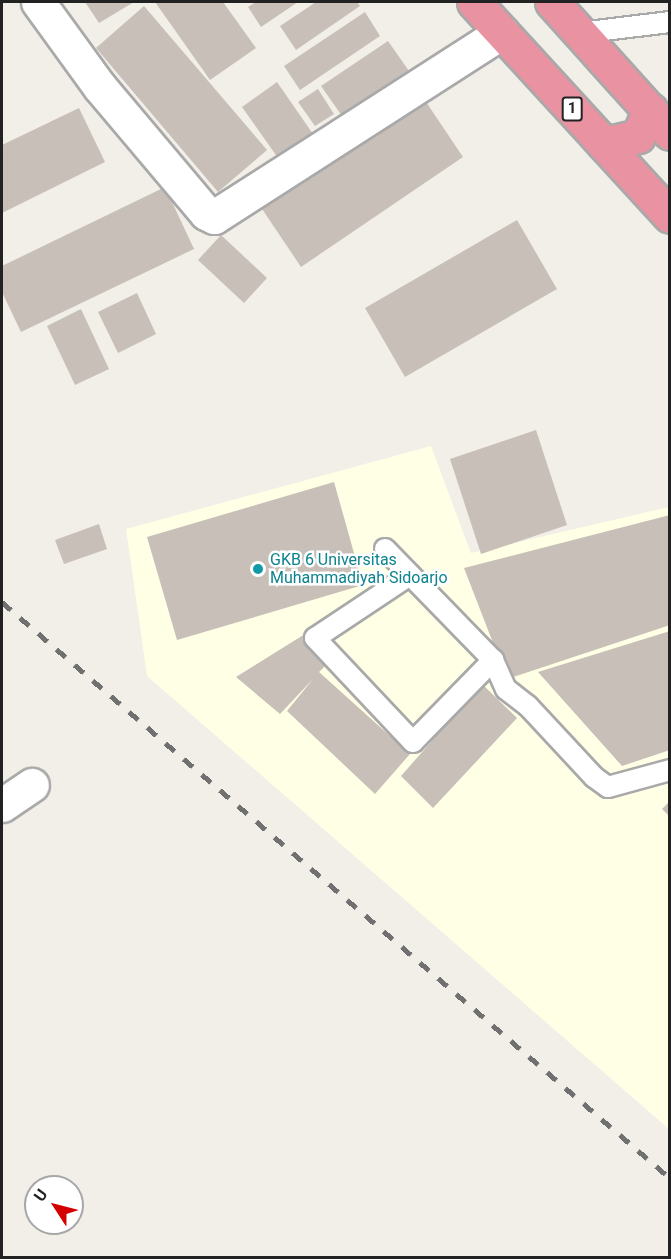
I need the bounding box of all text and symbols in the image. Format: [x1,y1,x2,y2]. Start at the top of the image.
road number: 1 [562,97,582,121]
place label: GKB 6 Universitas Muhammadiyah Sidoarjo [270,550,448,588]
marker: GKB 6 Universitas Muhammadiyah Sidoarjo [251,562,265,576]
north arrow [24,1175,84,1235]
text: U [30,1185,51,1205]

